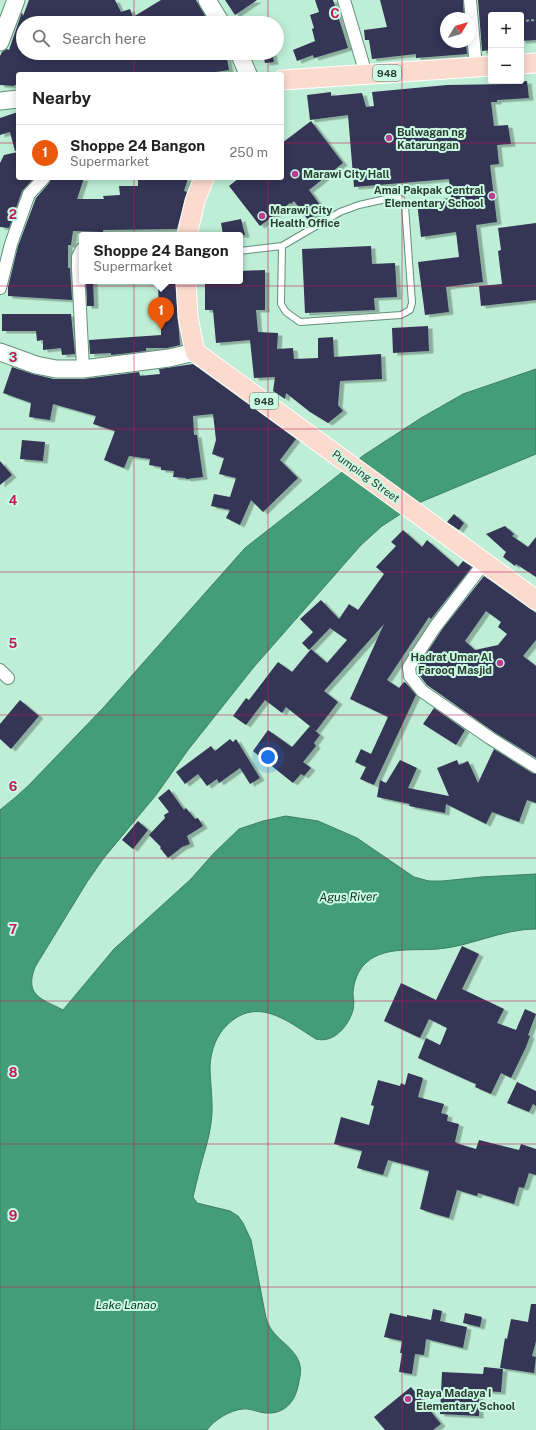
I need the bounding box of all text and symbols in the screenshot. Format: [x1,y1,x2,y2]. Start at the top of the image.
text: C [330,6,340,21]
north arrow [440,12,476,48]
map controls [488,12,524,84]
button: + [488,12,524,48]
search box [16,16,284,60]
icon: search [30,27,52,49]
text: Search here [62,30,146,47]
button: − [488,48,524,84]
road number: 948 [373,65,401,81]
text: Nearby [32,88,91,108]
place label: Bulwagan ng Katarungan [397,126,465,151]
marker: Bulwagan ng Katarungan [384,133,394,143]
text: Shoppe 24 Bangon [70,137,205,154]
text: 1 [42,145,48,160]
text: 250 m [230,145,268,160]
text: Supermarket [70,154,149,169]
place label: Marawi City Hall [303,168,390,180]
marker: Marawi City Hall [290,169,300,179]
place label: Amai Pakpak Central Elementary School [374,184,484,209]
marker: Amai Pakpak Central Elementary School [487,191,497,201]
place label: Marawi City Health Office [270,204,340,229]
text: 2 [9,207,17,222]
marker: Marawi City Health Office [257,211,267,221]
popup [79,232,243,284]
text: Shoppe 24 Bangon [93,242,229,259]
text: Supermarket [93,259,173,274]
pin: 1 [148,297,174,330]
text: 3 [9,350,18,365]
road number: 948 [250,393,278,409]
street label: Pumping Street [330,448,402,504]
text: 4 [9,493,18,508]
text: 5 [9,636,18,651]
place label: Hadrat Umar Al Farooq Masjid [410,651,492,676]
marker: Hadrat Umar Al Farooq Masjid [495,658,505,668]
your location [258,747,278,767]
text: 6 [9,779,18,794]
water label: Agus River [319,889,377,905]
text: 7 [9,922,17,937]
text: 8 [9,1065,18,1080]
text: 9 [9,1208,17,1223]
water label: Lake Lanao [96,1298,157,1312]
place label: Raya Madaya I Elementary School [416,1387,516,1412]
marker: Raya Madaya I Elementary School [403,1394,413,1404]

